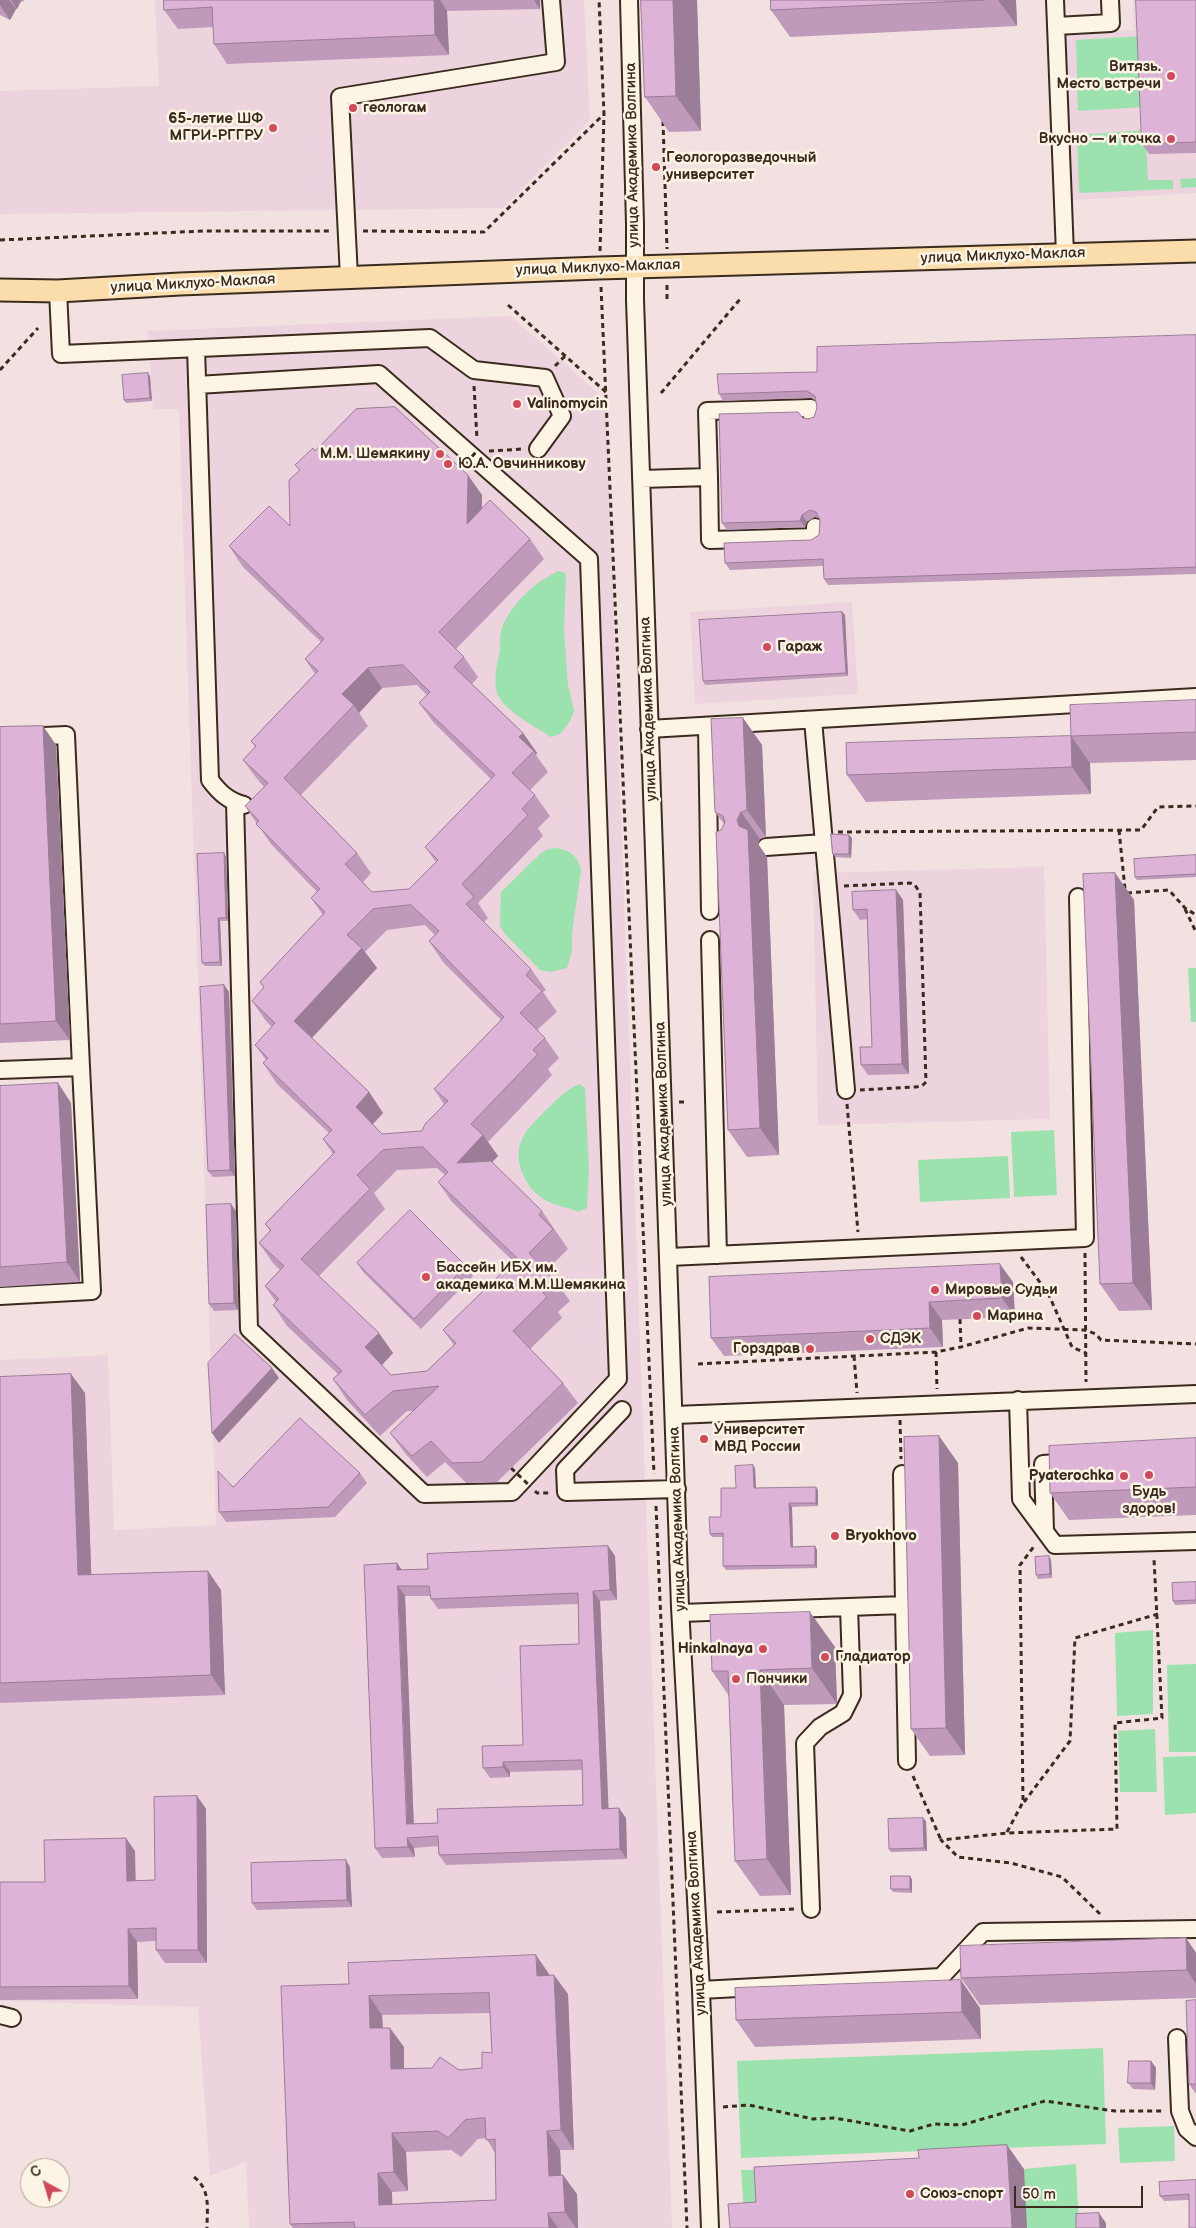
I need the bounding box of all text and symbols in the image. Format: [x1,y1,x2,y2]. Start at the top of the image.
place label: Витязь. Место встречи [1057,58,1161,93]
street label: улица Академика Волгина [622,62,644,248]
marker: Витязь. Место встречи [1165,70,1177,82]
place label: геологам [363,99,427,117]
marker: геологам [347,102,359,114]
place label: 65-летие ШФ МГРИ-РГГРУ [168,110,263,145]
marker: 65-летие ШФ МГРИ-РГГРУ [267,122,279,134]
place label: Вкусно — и точка [1039,130,1161,148]
marker: Вкусно — и точка [1165,133,1177,145]
place label: Геологоразведочный университет [666,149,816,184]
marker: Геологоразведочный университет [650,161,662,173]
street label: улица Миклухо-Маклая [920,244,1086,268]
street label: улица Миклухо-Маклая [515,256,681,280]
street label: улица Миклухо-Маклая [110,271,276,297]
place label: Valinomycin [527,395,608,413]
marker: Valinomycin [511,398,523,410]
place label: М.М. Шемякину [320,445,430,463]
marker: М.М. Шемякину [434,448,446,460]
place label: Ю.А. Овчинникову [458,455,586,473]
marker: Ю.А. Овчинникову [442,458,454,470]
street label: улица Академика Волгина [637,616,661,802]
place label: Гараж [777,638,822,656]
marker: Гараж [761,641,773,653]
street label: улица Академика Волгина [652,1021,676,1207]
place label: Бассейн ИБХ им. академика М.М.Шемякина [436,1259,625,1294]
marker: Бассейн ИБХ им. академика М.М.Шемякина [420,1271,432,1283]
place label: Мировые Судьи [945,1281,1058,1299]
marker: Мировые Судьи [929,1284,941,1296]
place label: Марина [987,1307,1043,1325]
marker: Марина [971,1310,983,1322]
place label: СДЭК [880,1330,921,1348]
marker: СДЭК [864,1333,876,1345]
place label: Горздрав [733,1340,800,1358]
marker: Горздрав [804,1343,816,1355]
place label: Университет МВД России [714,1421,805,1456]
street label: улица Академика Волгина [666,1426,690,1612]
marker: Университет МВД России [698,1433,710,1445]
place label: Pyaterochka [1029,1467,1114,1485]
marker: Будь здоров! [1143,1469,1155,1481]
marker: Pyaterochka [1118,1470,1130,1482]
place label: Будь здоров! [1122,1483,1176,1518]
place label: Bryokhovo [845,1527,917,1545]
marker: Bryokhovo [829,1530,841,1542]
place label: Hinkalnaya [678,1640,753,1658]
marker: Hinkalnaya [757,1643,769,1655]
place label: Гладиатор [835,1648,911,1666]
marker: Гладиатор [819,1651,831,1663]
place label: Пончики [746,1670,807,1688]
marker: Пончики [730,1673,742,1685]
street label: улица Академика Волгина [683,1830,711,2016]
north arrow [20,2158,70,2208]
text: С [27,2162,45,2181]
scale bar [1016,2176,1145,2208]
place label: Союз-спорт [920,2185,1003,2203]
text: 50 m [1022,2185,1056,2204]
marker: Союз-спорт [904,2188,916,2200]

